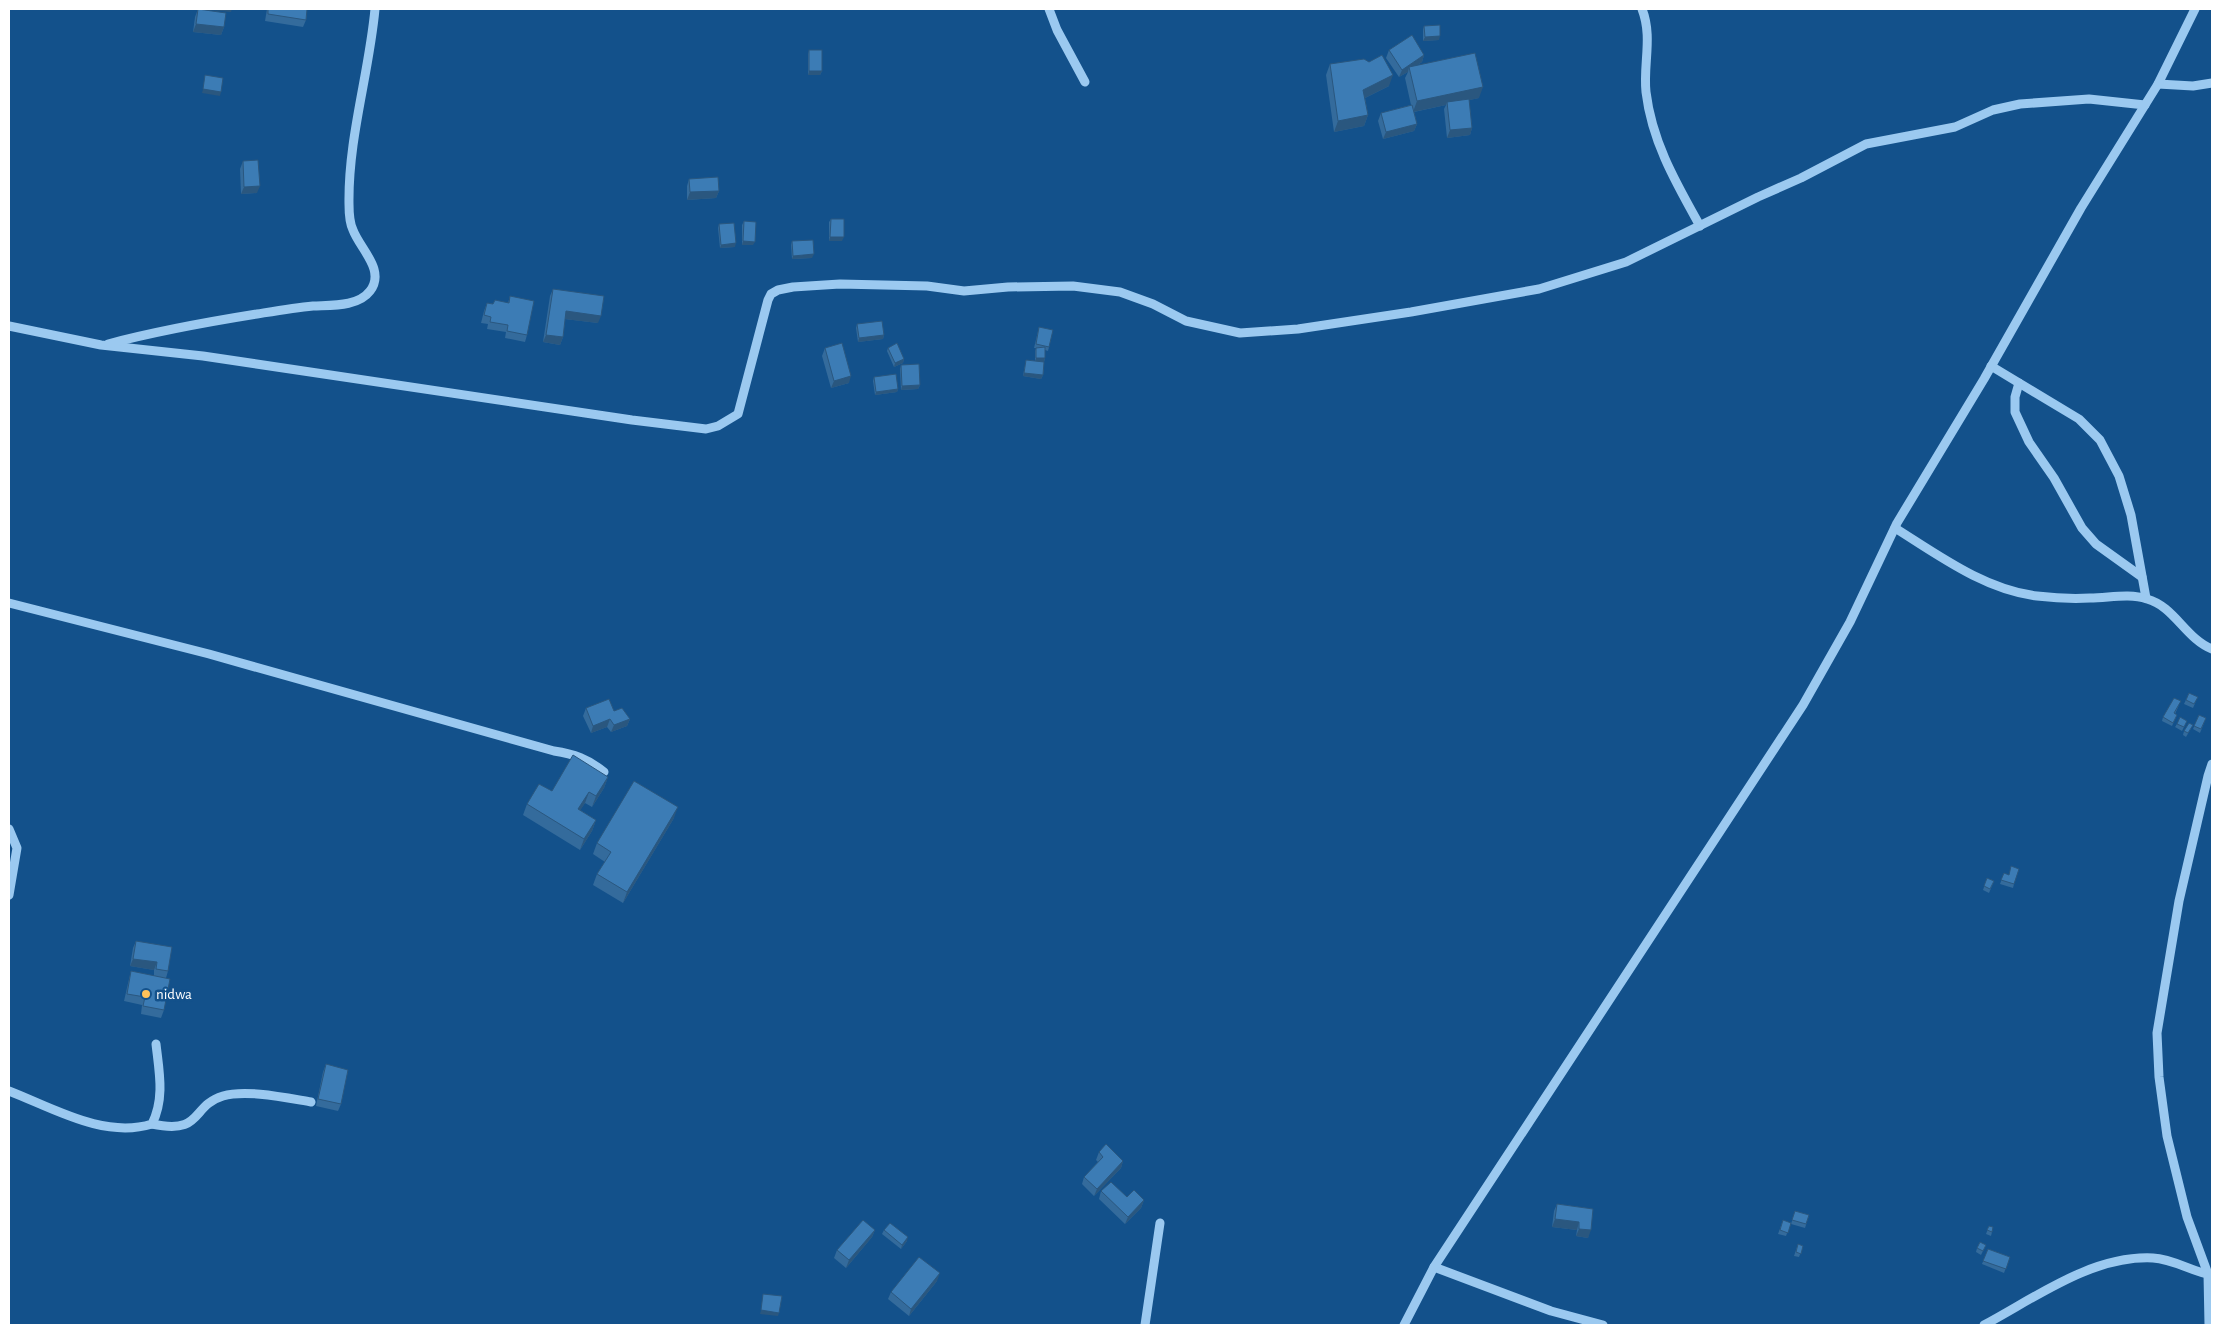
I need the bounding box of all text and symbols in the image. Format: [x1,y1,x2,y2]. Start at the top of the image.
place label: nidwa [156,987,192,1002]
marker: nidwa [140,988,152,1000]

